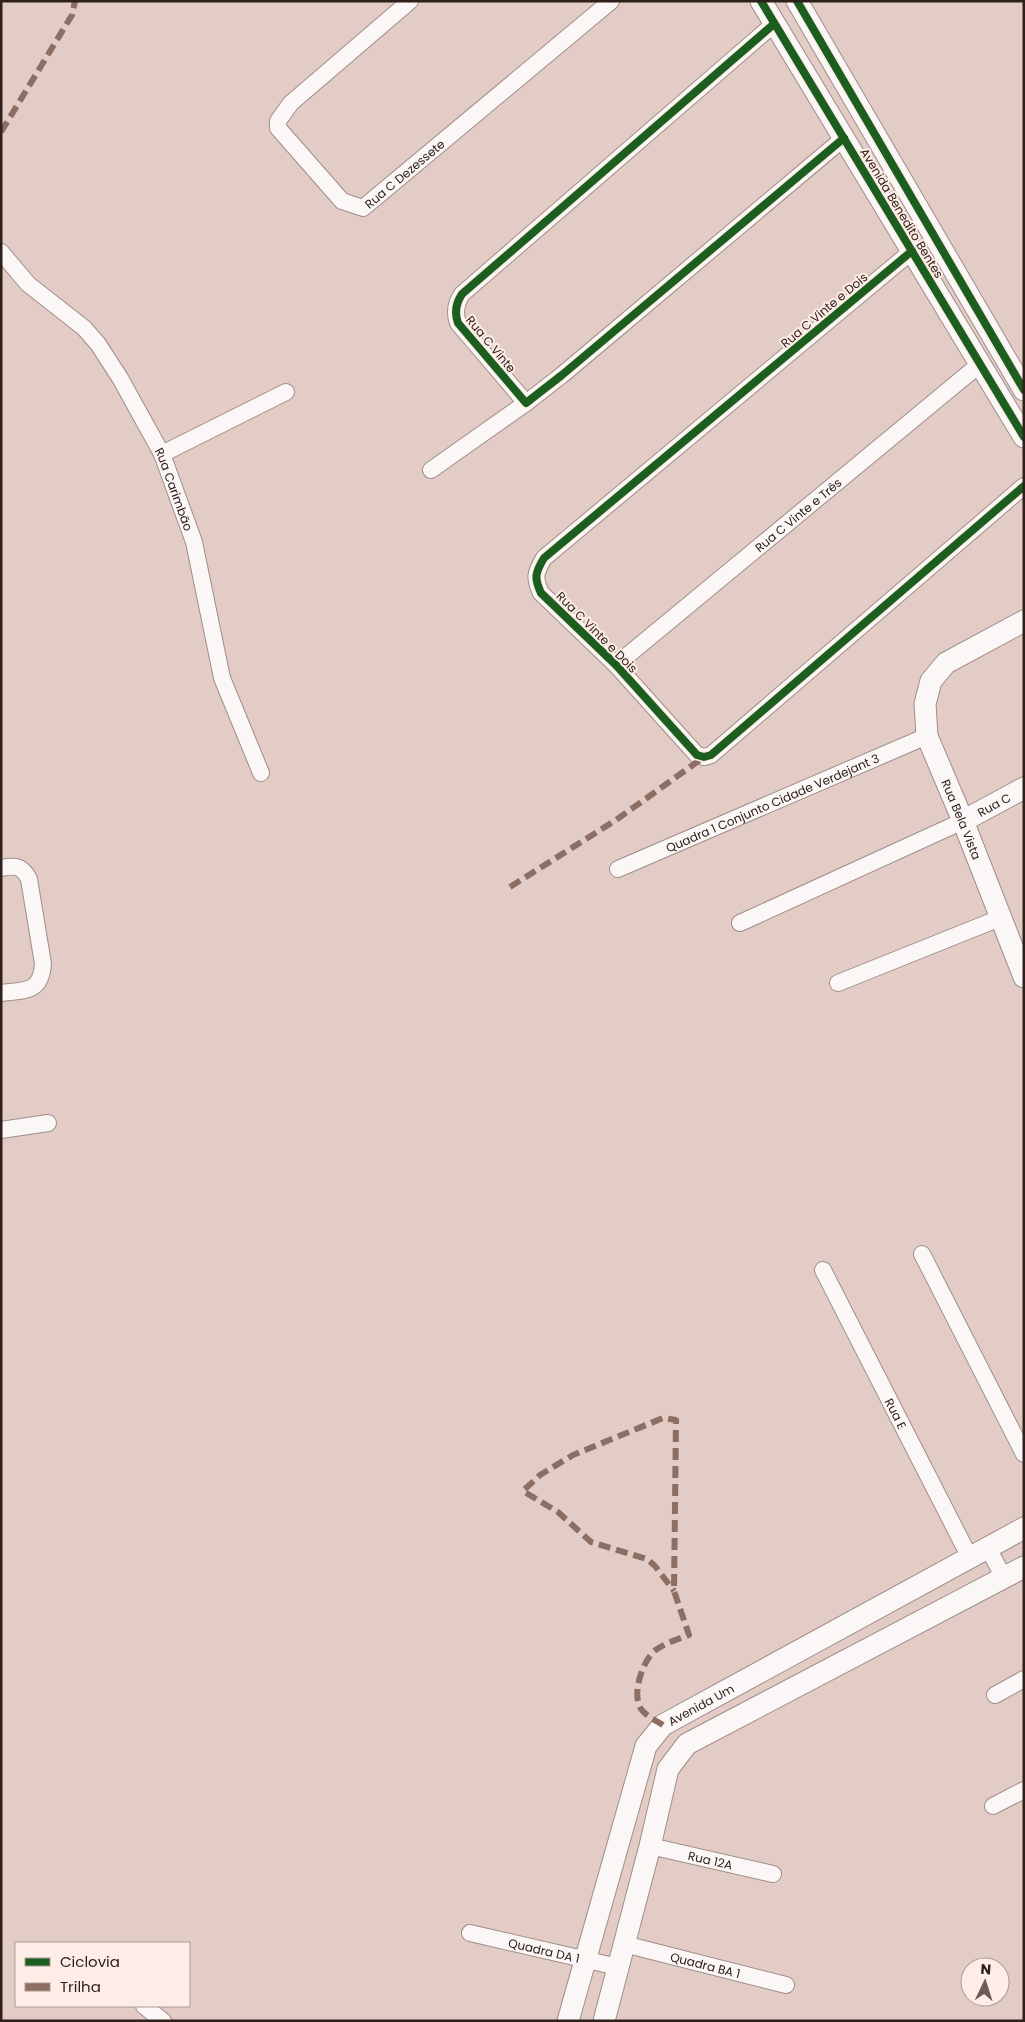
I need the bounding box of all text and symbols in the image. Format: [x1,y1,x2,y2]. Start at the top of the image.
street label: Rua C Dezessete [361,135,448,212]
street label: Avenida Benedito Bentes [856,145,948,281]
street label: Rua C Vinte e Dois [777,269,871,351]
street label: Rua C Vinte [462,312,520,376]
street label: Rua Carimbão [151,444,198,533]
street label: Rua C Vinte e Três [751,474,845,556]
street label: Rua C Vinte e Dois [553,588,641,676]
street label: Quadra 1 Conjunto Cidade Verdejant 3 [663,749,882,856]
street label: Rua Bela Vista [938,776,986,862]
street label: Rua C [974,788,1013,820]
street label: Rua E [881,1395,911,1432]
street label: Avenida Um [665,1679,737,1729]
street label: Rua 12A [687,1846,734,1873]
street label: Quadra DA 1 [507,1934,581,1966]
legend [15,1942,190,2007]
street label: Quadra BA 1 [669,1948,742,1982]
text: Ciclovia [60,1951,120,1972]
north arrow [960,1957,1010,2007]
text: N [980,1959,992,1979]
text: Trilha [60,1976,101,1997]

